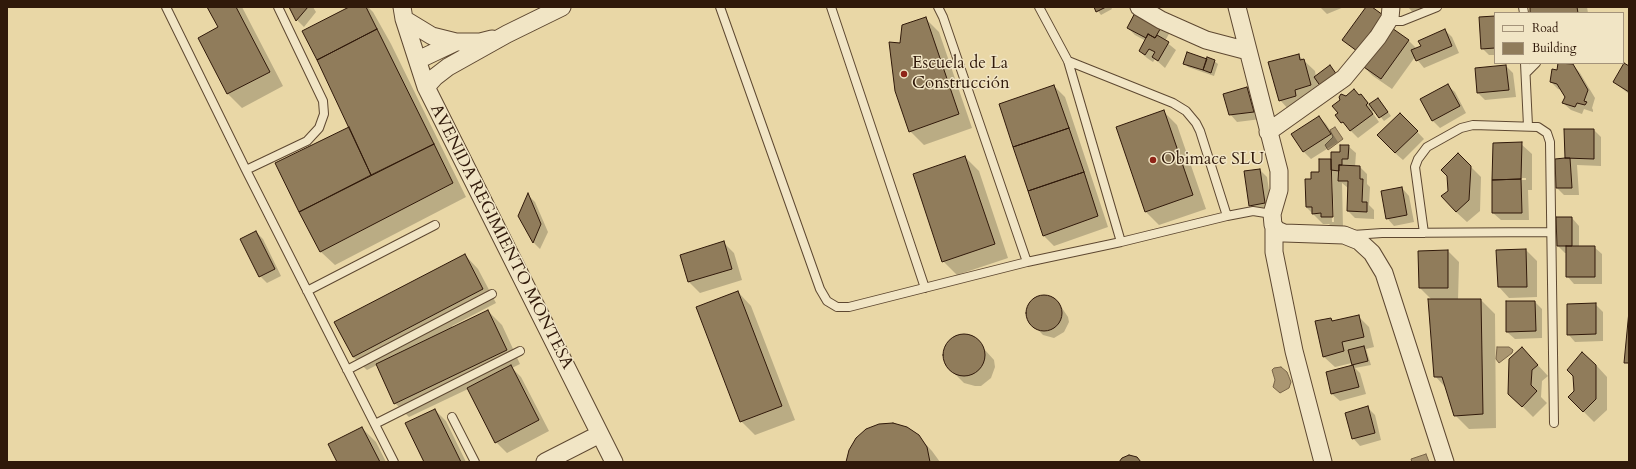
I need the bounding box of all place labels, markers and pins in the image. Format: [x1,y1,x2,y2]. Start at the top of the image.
place label: Escuela de La Construcción [912,54,1010,94]
marker: Escuela de La Construcción [899,69,909,79]
place label: Obimace SLU [1161,150,1264,170]
marker: Obimace SLU [1148,155,1158,165]

